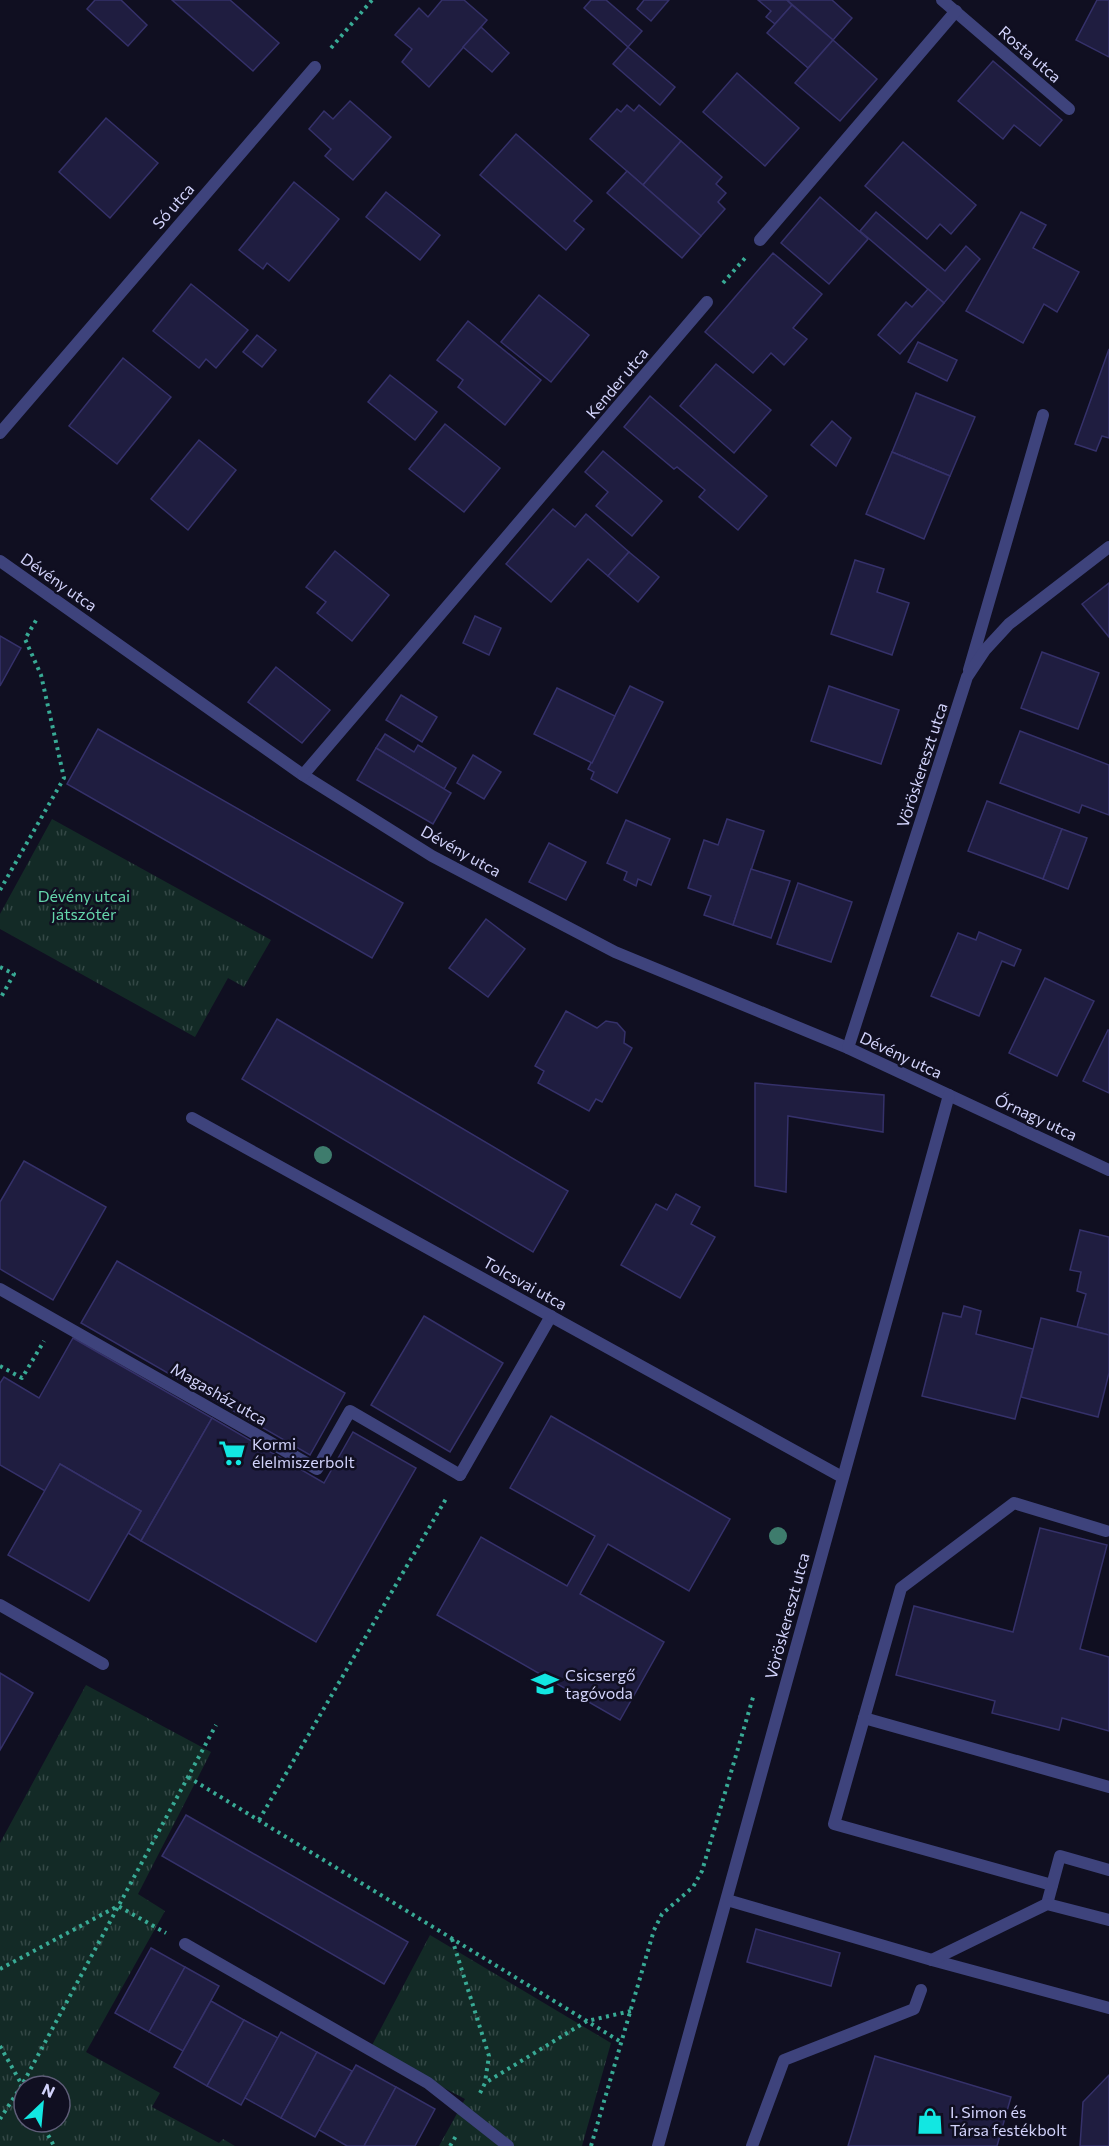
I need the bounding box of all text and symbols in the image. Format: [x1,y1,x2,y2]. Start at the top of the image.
street label: Rosta utca [995,21,1065,86]
street label: Só utca [148,179,197,232]
street label: Kender utca [582,343,652,422]
street label: Dévény utca [18,548,101,615]
street label: Vöröskereszt utca [892,700,951,830]
street label: Dévény utca [418,821,504,880]
park label: Dévény utcai játszótér [38,886,130,923]
street label: Dévény utca [857,1027,945,1082]
street label: Őrnagy utca [992,1089,1080,1144]
street label: Tolcsvai utca [480,1252,570,1313]
street label: Magasház utca [168,1358,271,1429]
place label: Kormi élelmiszerbolt [252,1434,355,1471]
supermarket icon: Kormi élelmiszerbolt [217,1438,247,1468]
street label: Vöröskereszt utca [761,1551,813,1681]
place label: Csicsergő tagóvoda [565,1665,635,1702]
school or university icon: Csicsergő tagóvoda [530,1669,560,1699]
north arrow [12,2074,72,2134]
text: N [39,2079,58,2101]
place label: I. Simon és Társa festékbolt [950,2102,1067,2139]
shop icon: I. Simon és Társa festékbolt [915,2106,945,2136]

